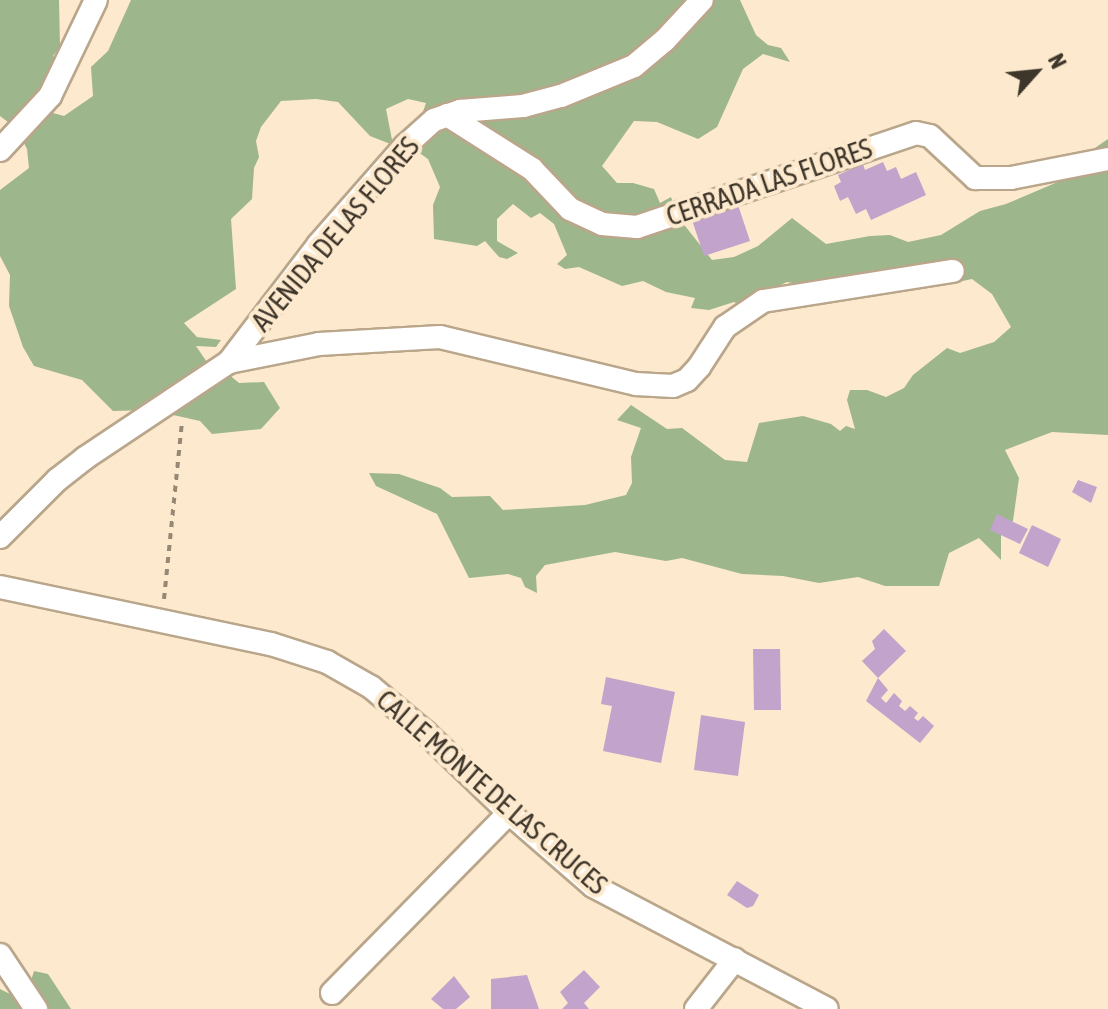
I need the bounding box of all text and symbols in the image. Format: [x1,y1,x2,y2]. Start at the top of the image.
north arrow [996,32,1076,112]
text: N [1043,49,1072,73]
street label: AVENIDA DE LAS FLORES [244,130,426,338]
street label: CERRADA LAS FLORES [662,131,876,233]
street label: CALLE MONTE DE LAS CRUCES [370,683,614,901]

